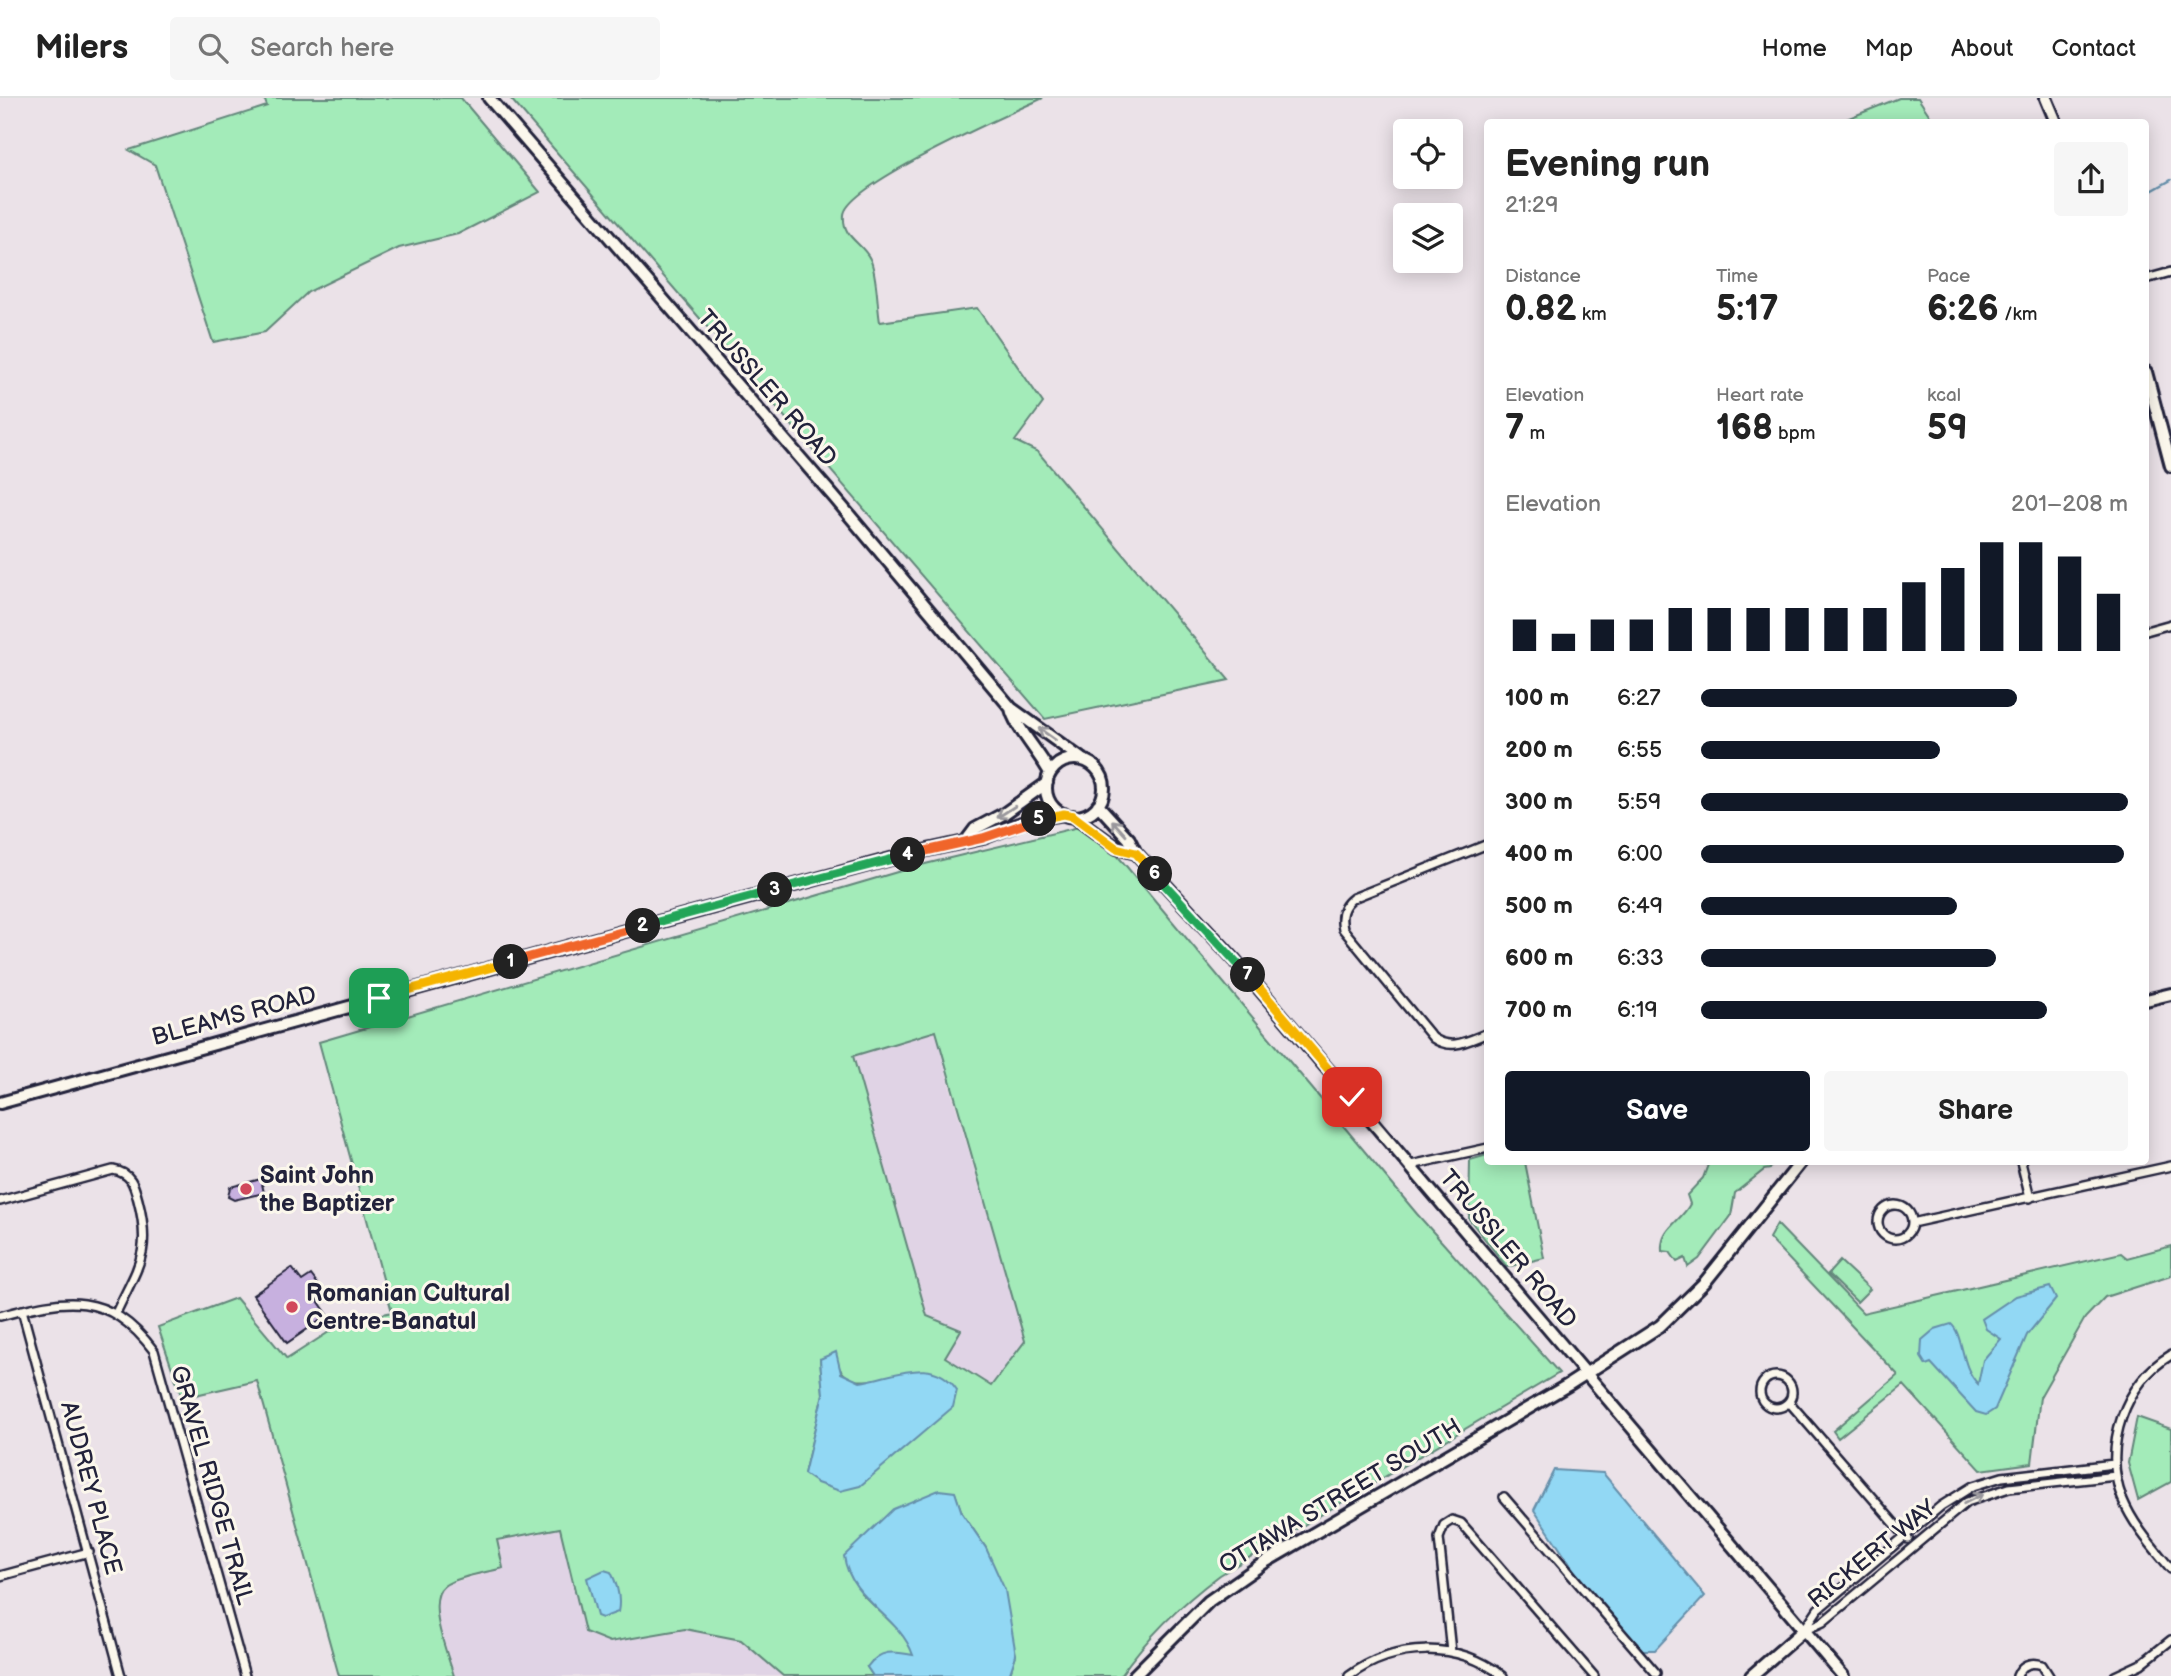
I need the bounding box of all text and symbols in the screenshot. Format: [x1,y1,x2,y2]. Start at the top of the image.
search box [170,17,660,80]
text: Milers [35,28,128,68]
icon: search [194,29,232,67]
text: Search here [250,33,394,64]
text: Home [1762,34,1827,63]
text: Map [1865,34,1913,63]
text: About [1951,34,2013,63]
text: Contact [2051,34,2136,63]
map controls [1393,119,1463,273]
button: locate [1393,119,1463,189]
text: Evening run [1505,142,1710,187]
button: share [2054,142,2128,216]
text: 21:29 [1505,191,1559,219]
button: layers [1393,203,1463,273]
text: Distance [1505,265,1581,288]
text: Time [1716,265,1758,288]
text: Pace [1927,265,1970,288]
text: 0.82 [1505,288,1577,331]
text: 5:17 [1716,288,1779,331]
text: 6:26 [1927,288,1999,331]
text: km [1577,303,1607,326]
text: /km [1999,303,2038,326]
street label: TRUSSLER ROAD [691,304,843,472]
text: Elevation [1505,384,1584,407]
text: Heart rate [1716,384,1804,407]
text: kcal [1927,384,1961,407]
text: 7 [1505,407,1524,450]
text: 168 [1716,407,1773,450]
text: 59 [1927,407,1968,450]
text: m [1524,422,1545,445]
text: bpm [1773,422,1816,445]
text: Elevation [1505,490,1601,518]
text: 201–208 m [2011,490,2128,518]
text: 100 m [1505,684,1569,712]
text: 6:27 [1617,684,1661,712]
one-way arrow [1038,727,1057,741]
text: 200 m [1505,736,1573,764]
text: 6:55 [1617,736,1662,764]
text: 300 m [1505,788,1573,816]
text: 5:59 [1617,788,1661,816]
pin: 5 [1021,802,1056,836]
one-way arrow [997,804,1016,819]
text: 5 [1033,807,1044,830]
one-way arrow [1111,819,1127,837]
pin: 4 [890,838,926,872]
text: 400 m [1505,840,1573,868]
text: 6:00 [1617,840,1663,868]
text: 4 [902,843,913,866]
pin: 6 [1138,856,1172,892]
text: 6 [1149,862,1160,885]
pin: 3 [758,872,792,908]
text: 3 [769,878,780,901]
text: 500 m [1505,892,1573,920]
text: 6:49 [1617,892,1663,920]
pin: 2 [626,908,660,944]
text: 2 [637,914,648,937]
pin: 1 [494,944,528,980]
text: 600 m [1505,944,1573,972]
text: 6:33 [1617,944,1664,972]
text: 1 [507,950,515,973]
pin: 7 [1230,958,1266,992]
text: 7 [1242,963,1253,986]
pin [349,968,409,1028]
icon: arrive [360,979,398,1017]
street label: BLEAMS ROAD [149,980,319,1052]
text: 700 m [1505,996,1572,1024]
text: 6:19 [1617,996,1658,1024]
pin [1322,1067,1382,1127]
button: Save [1505,1071,1810,1151]
button: Share [1824,1071,2128,1151]
icon: check [1333,1078,1371,1116]
place label: Saint John the Baptizer [259,1161,395,1218]
street label: TRUSSLER ROAD [1433,1164,1583,1334]
marker: Saint John the Baptizer [238,1181,254,1197]
place label: Romanian Cultural Centre-Banatul [306,1279,510,1336]
marker: Romanian Cultural Centre-Banatul [284,1299,300,1315]
street label: GRAVEL RIDGE TRAIL [164,1362,260,1608]
street label: AUDREY PLACE [54,1398,128,1578]
street label: OTTAWA STREET SOUTH [1214,1412,1466,1580]
one-way arrow [1963,1492,1983,1506]
street label: RICKERT WAY [1802,1493,1943,1614]

